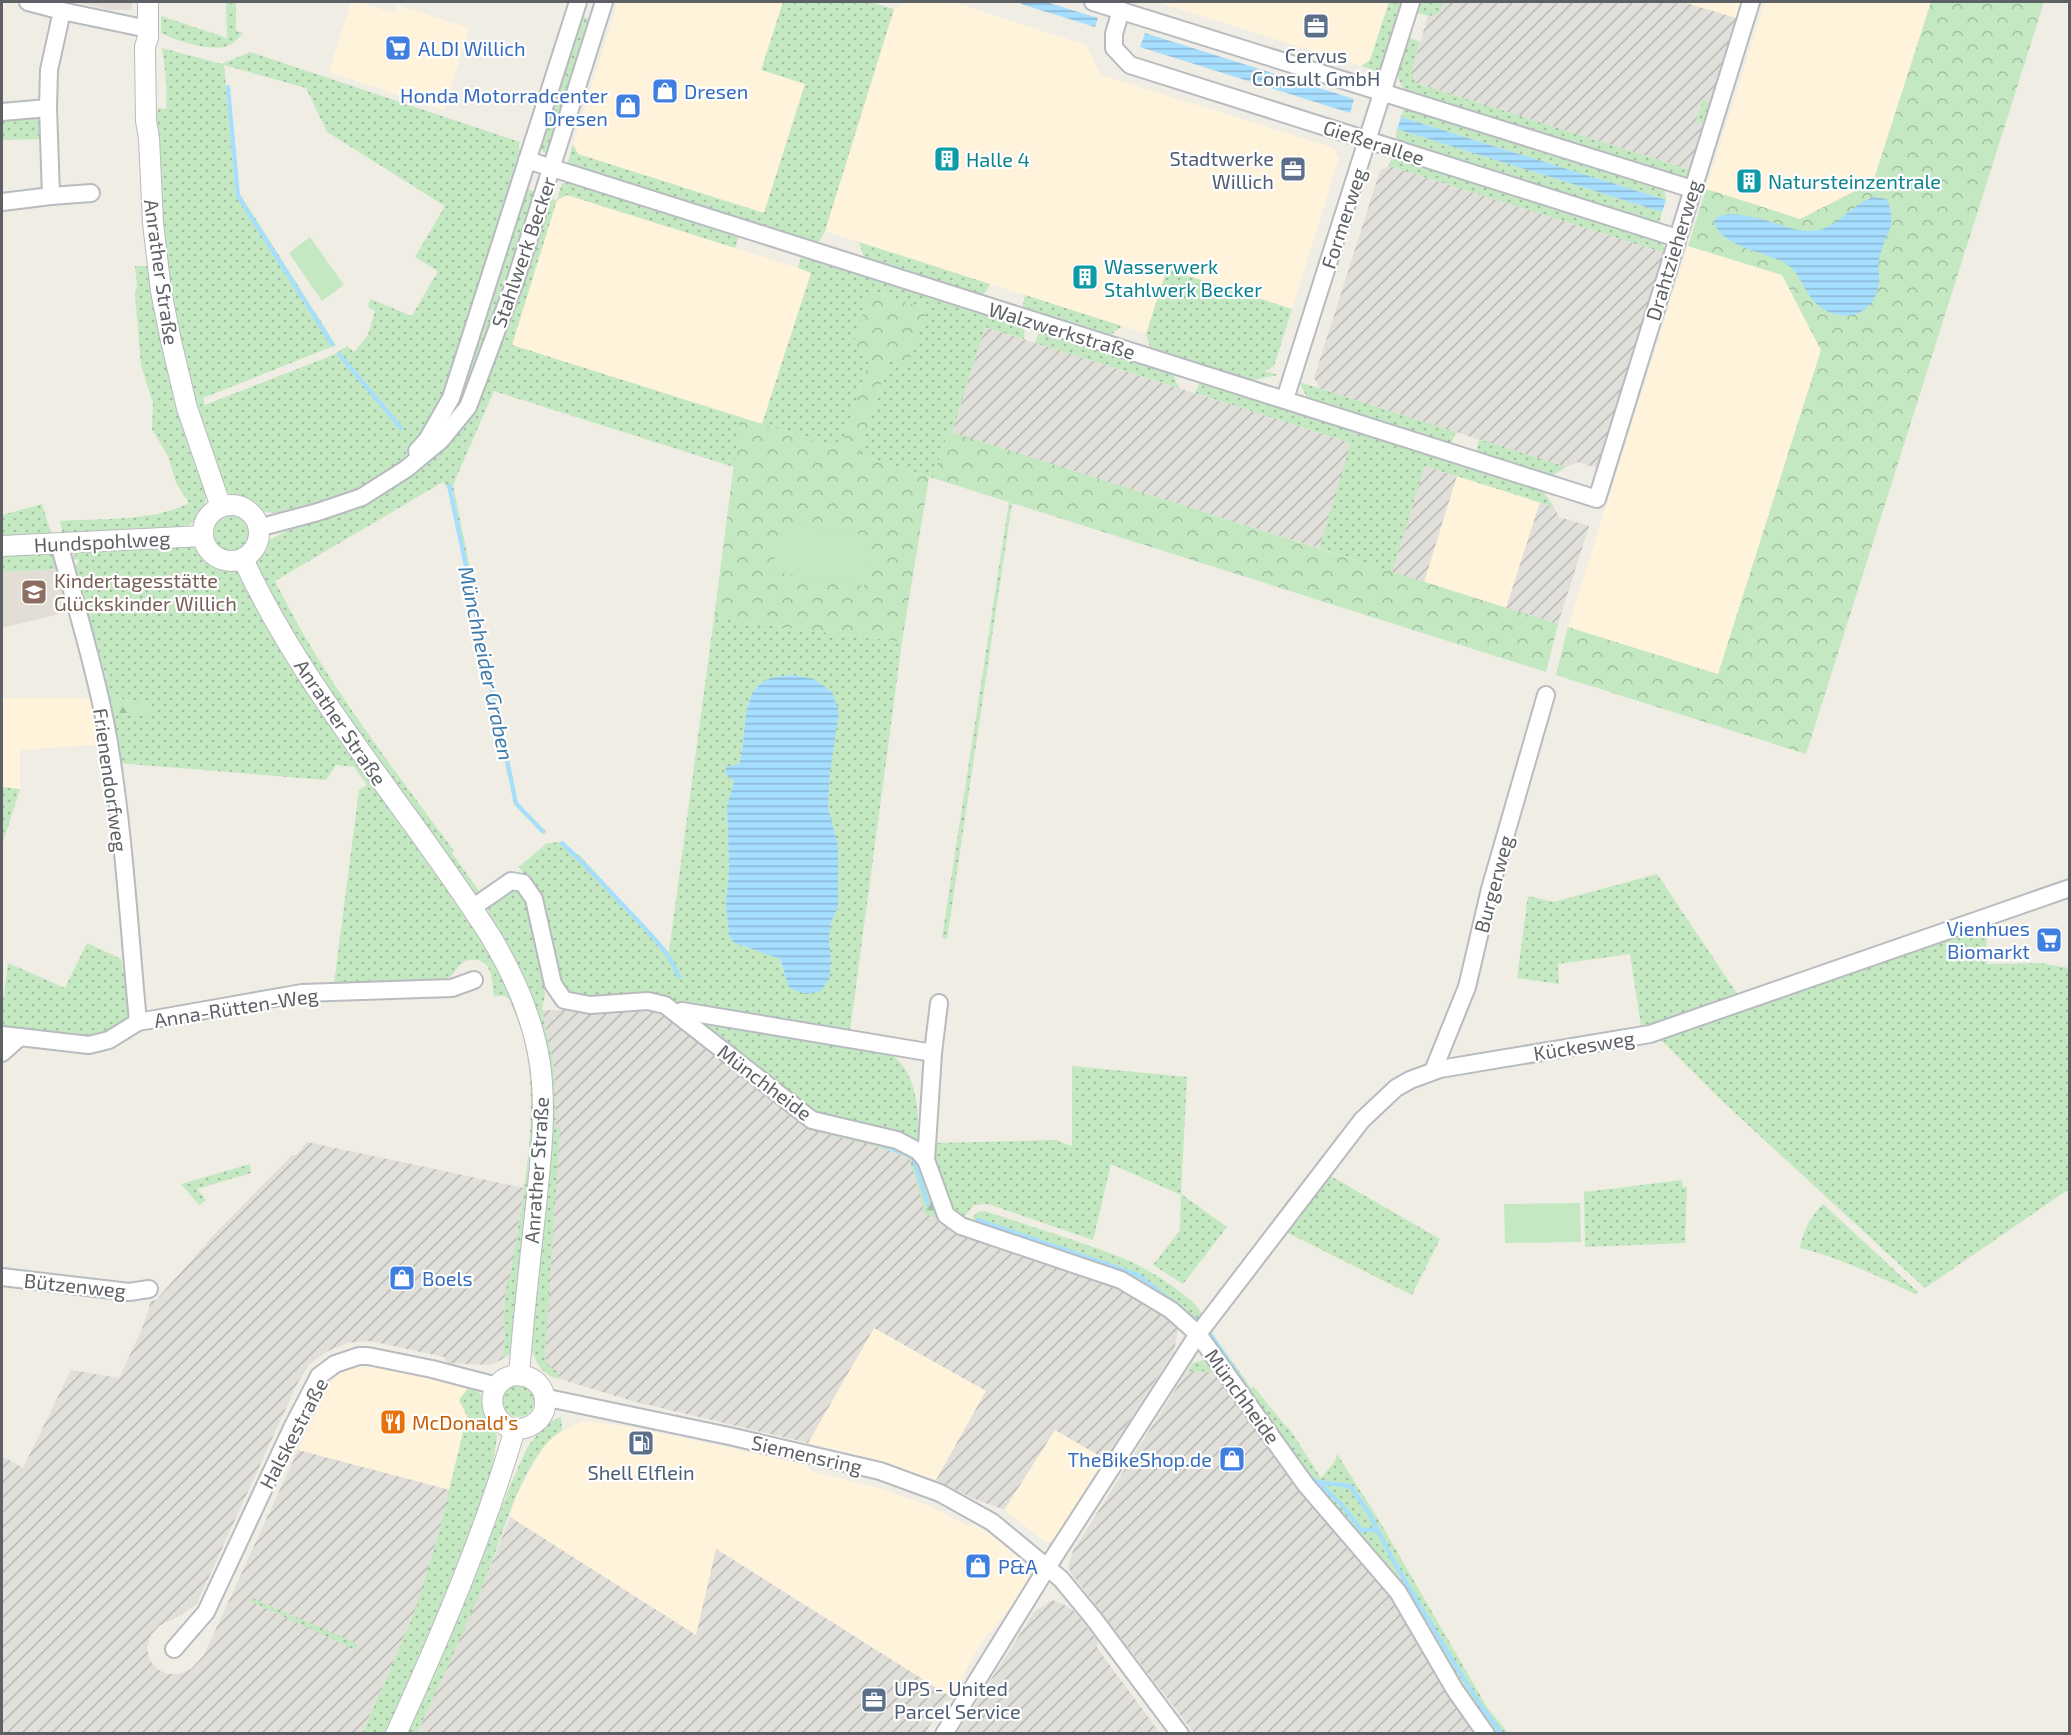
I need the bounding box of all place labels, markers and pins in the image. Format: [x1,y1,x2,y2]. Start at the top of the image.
office icon: Cervus Consult GmbH [1301,11,1331,41]
supermarket icon: ALDI Willich [383,33,413,63]
place label: ALDI Willich [418,36,526,60]
place label: Cervus Consult GmbH [1252,43,1380,90]
shop icon: Dresen [650,76,680,106]
place label: Dresen [684,79,748,103]
place label: Honda Motorradcenter Dresen [400,83,608,130]
shop icon: Honda Motorradcenter Dresen [613,91,643,121]
building icon: Halle 4 [932,144,962,174]
place label: Stadtwerke Willich [1169,146,1274,193]
place label: Halle 4 [966,147,1030,171]
office icon: Stadtwerke Willich [1278,154,1308,184]
building icon: Natursteinzentrale [1734,166,1764,196]
place label: Natursteinzentrale [1768,169,1941,193]
place label: Wasserwerk Stahlwerk Becker [1104,254,1262,301]
building icon: Wasserwerk Stahlwerk Becker [1070,262,1100,292]
place label: Kindertagesstätte Glückskinder Willich [54,568,237,615]
school or university icon: Kindertagesstätte Glückskinder Willich [19,577,49,607]
place label: Vienhues Biomarkt [1947,916,2030,963]
supermarket icon: Vienhues Biomarkt [2034,925,2064,955]
shop icon: Boels [387,1263,417,1293]
place label: Boels [422,1266,473,1290]
restaurant icon: McDonald's [378,1407,408,1437]
place label: McDonald's [412,1410,518,1434]
fuel station icon: Shell Elflein [626,1428,656,1458]
shop icon: TheBikeShop.de [1217,1444,1247,1474]
place label: TheBikeShop.de [1067,1447,1212,1471]
place label: Shell Elflein [587,1460,695,1484]
shop icon: P&A [963,1551,993,1581]
place label: P&A [998,1554,1038,1578]
place label: UPS - United Parcel Service [894,1676,1021,1723]
office icon: UPS - United Parcel Service [859,1685,889,1715]

